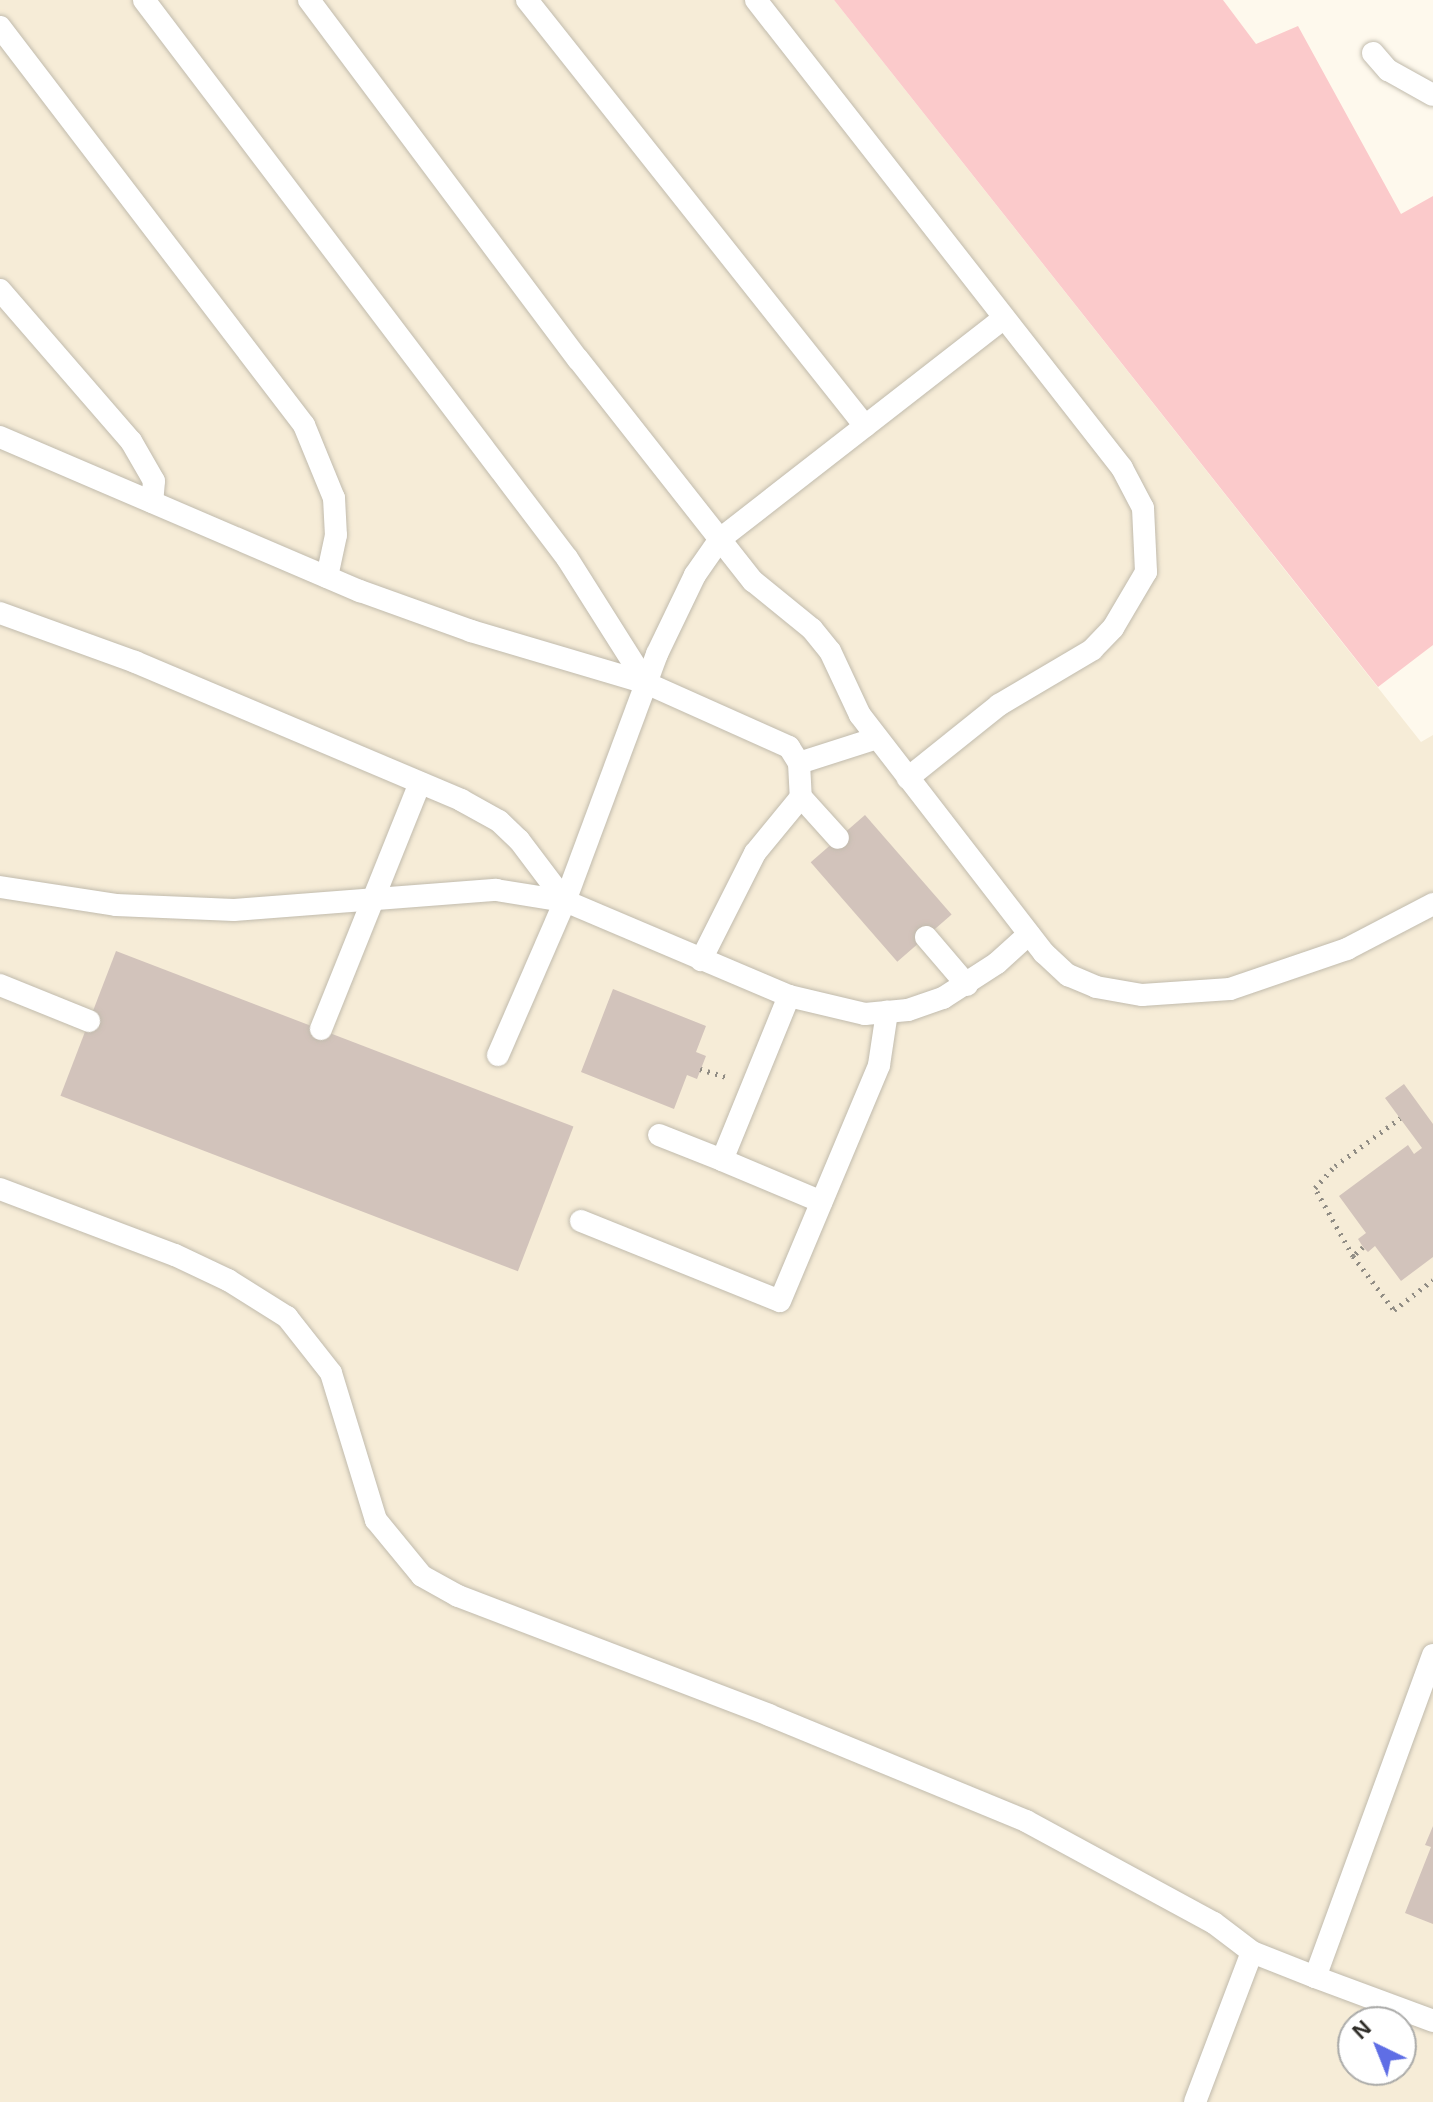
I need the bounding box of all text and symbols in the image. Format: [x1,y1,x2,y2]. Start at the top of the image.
north arrow [1337,2006,1417,2086]
text: N [1347,2015,1376,2044]

